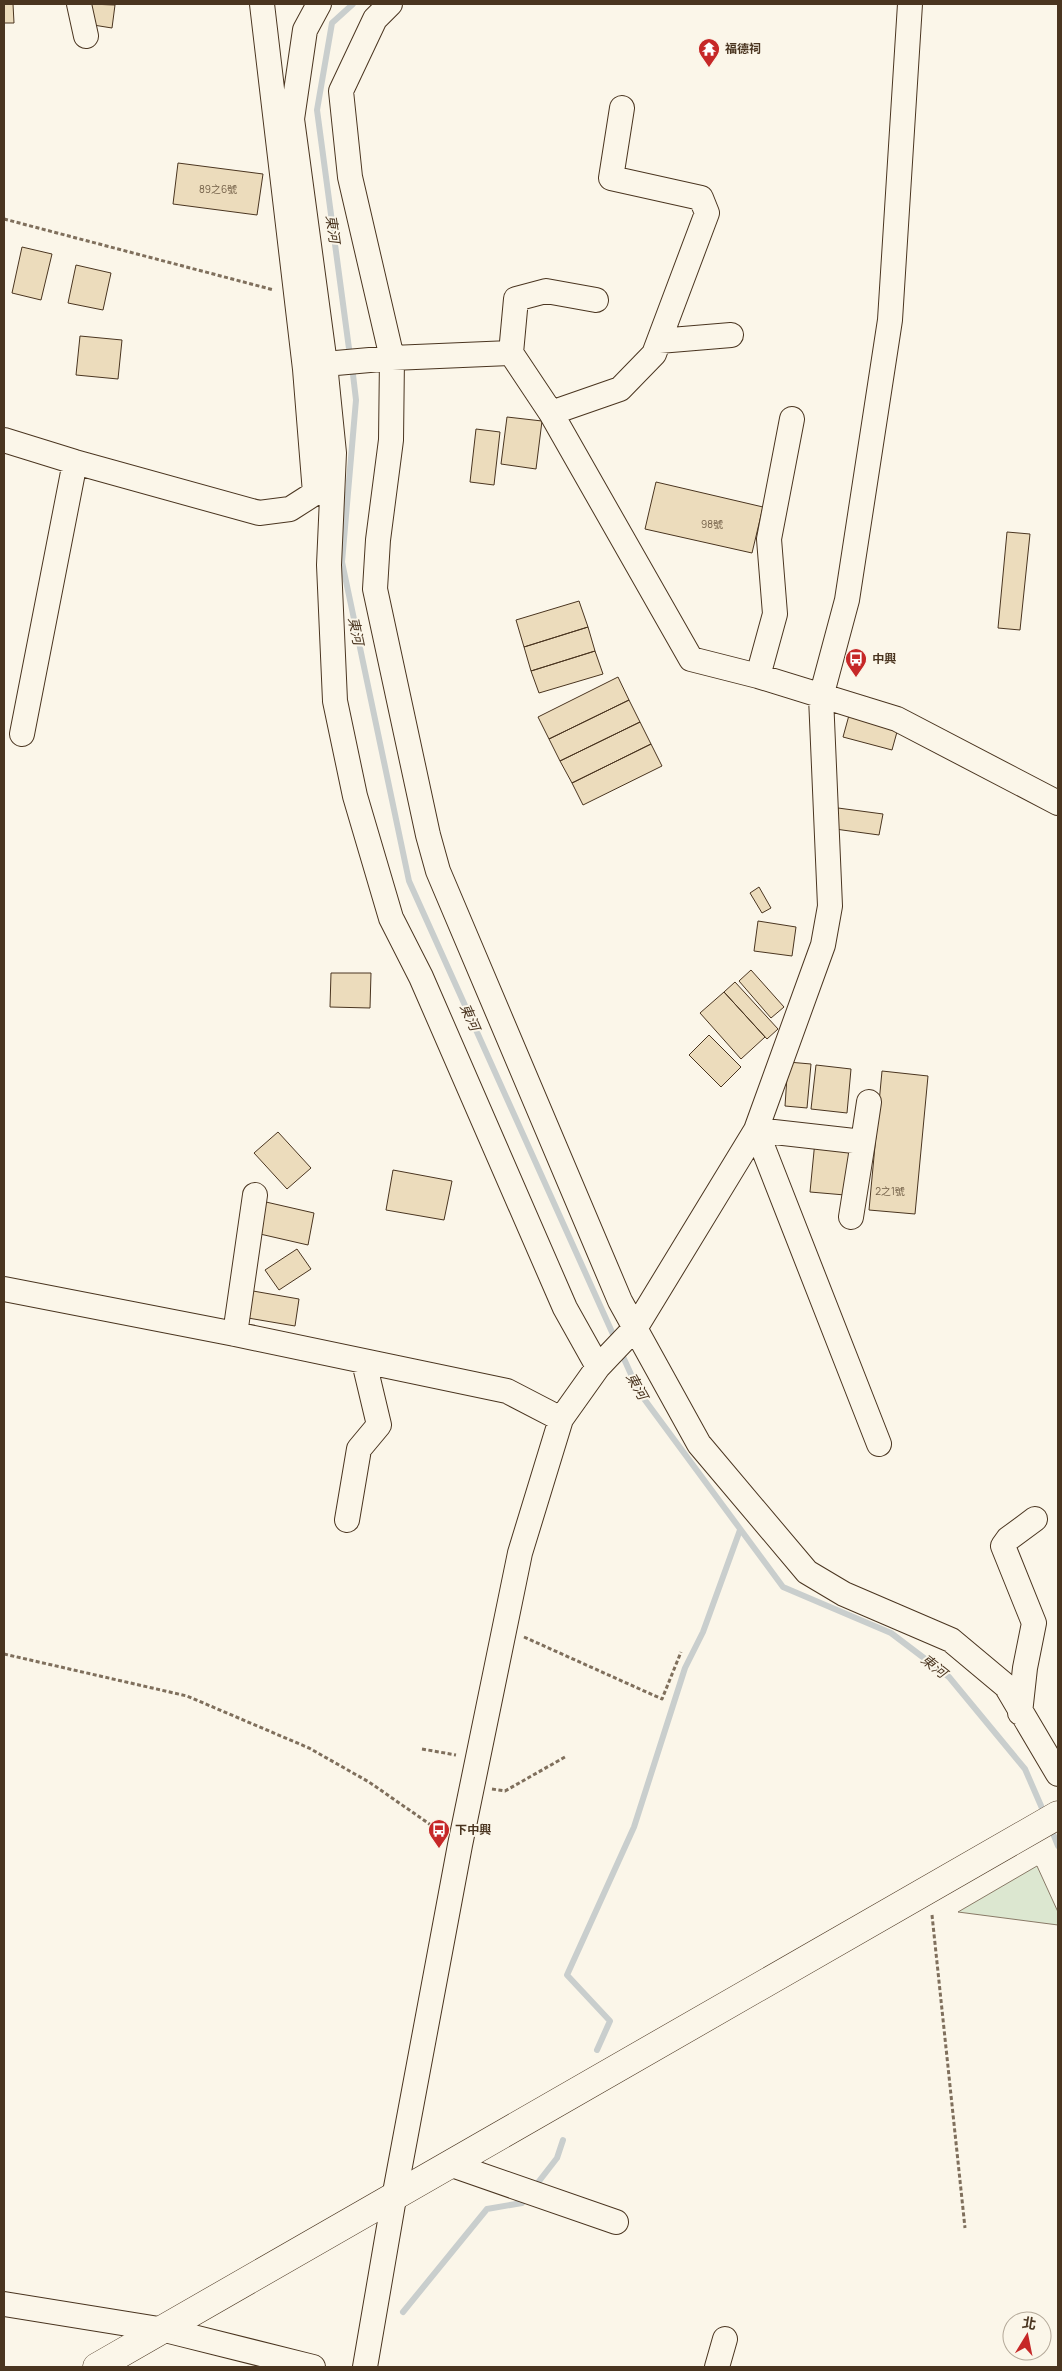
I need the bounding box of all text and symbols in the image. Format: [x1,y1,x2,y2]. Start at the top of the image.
temple icon: 福德祠 [697,37,721,68]
place label: 福德祠 [725,40,761,57]
house number: 89之6號 [199,182,237,196]
water label: 東河 [322,214,345,247]
house number: 98號 [701,517,723,531]
water label: 東河 [344,615,369,649]
bus stop icon: 中興 [844,647,868,678]
place label: 中興 [872,650,896,667]
water label: 東河 [456,1000,486,1036]
house number: 2之1號 [875,1184,905,1198]
water label: 東河 [622,1369,654,1405]
water label: 東河 [917,1650,954,1684]
bus stop icon: 下中興 [427,1818,451,1849]
place label: 下中興 [455,1821,491,1838]
north arrow [1002,2311,1052,2361]
text: 北 [1021,2312,1038,2333]

